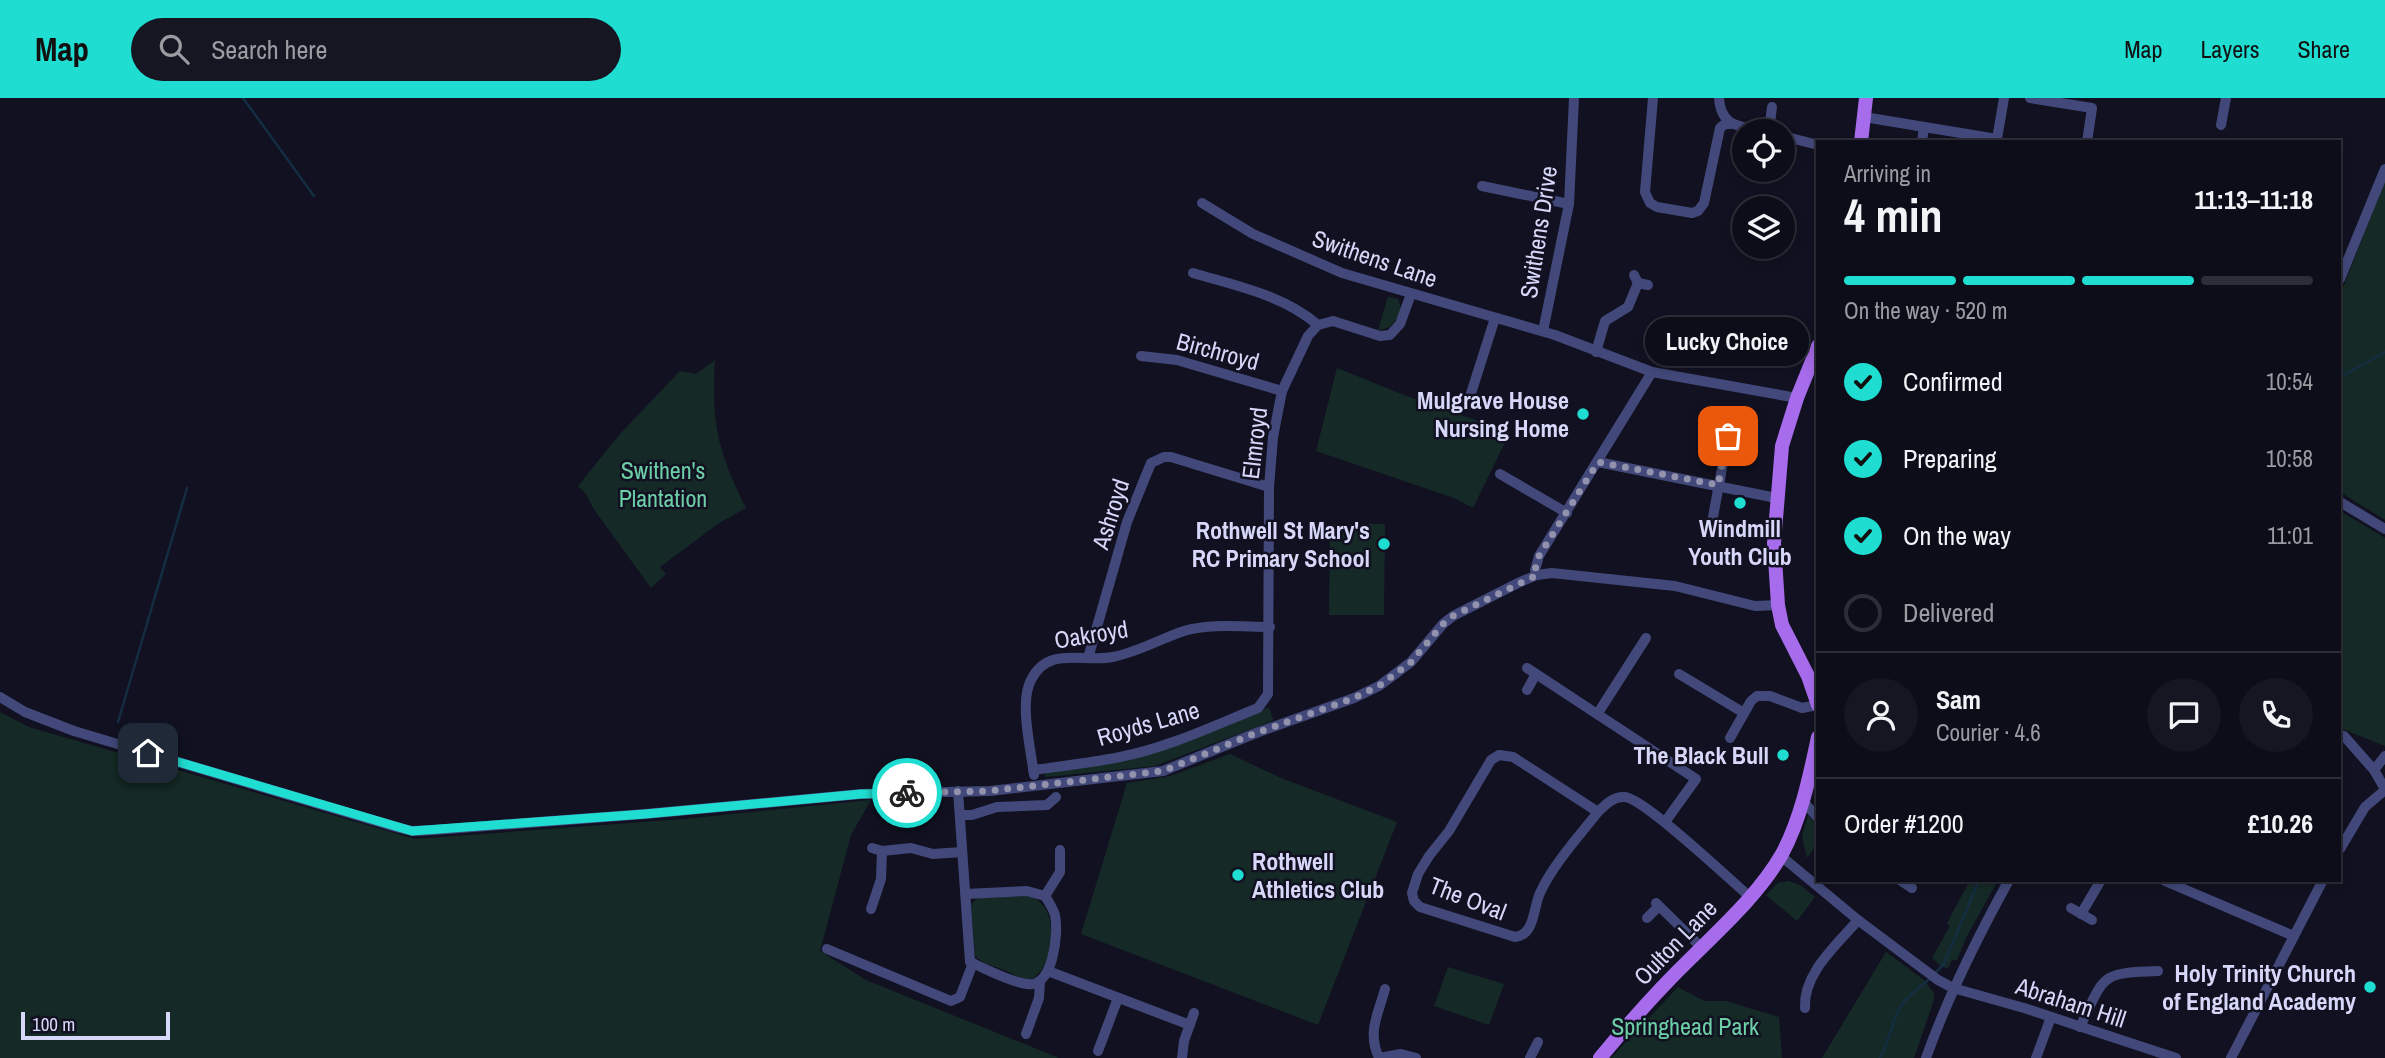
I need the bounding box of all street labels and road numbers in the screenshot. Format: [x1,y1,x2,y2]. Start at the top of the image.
street label: Swithens Drive [1512,164,1564,300]
street label: Swithens Lane [1308,222,1442,294]
street label: Birchroyd [1173,325,1263,377]
street label: Elmroyd [1234,405,1274,481]
street label: Ashroyd [1083,475,1136,554]
street label: Oakroyd [1052,612,1130,656]
street label: Royds Lane [1093,693,1203,753]
street label: The Oval [1425,869,1511,927]
street label: Oulton Lane [1626,892,1724,992]
street label: Abraham Hill [2011,969,2130,1035]

